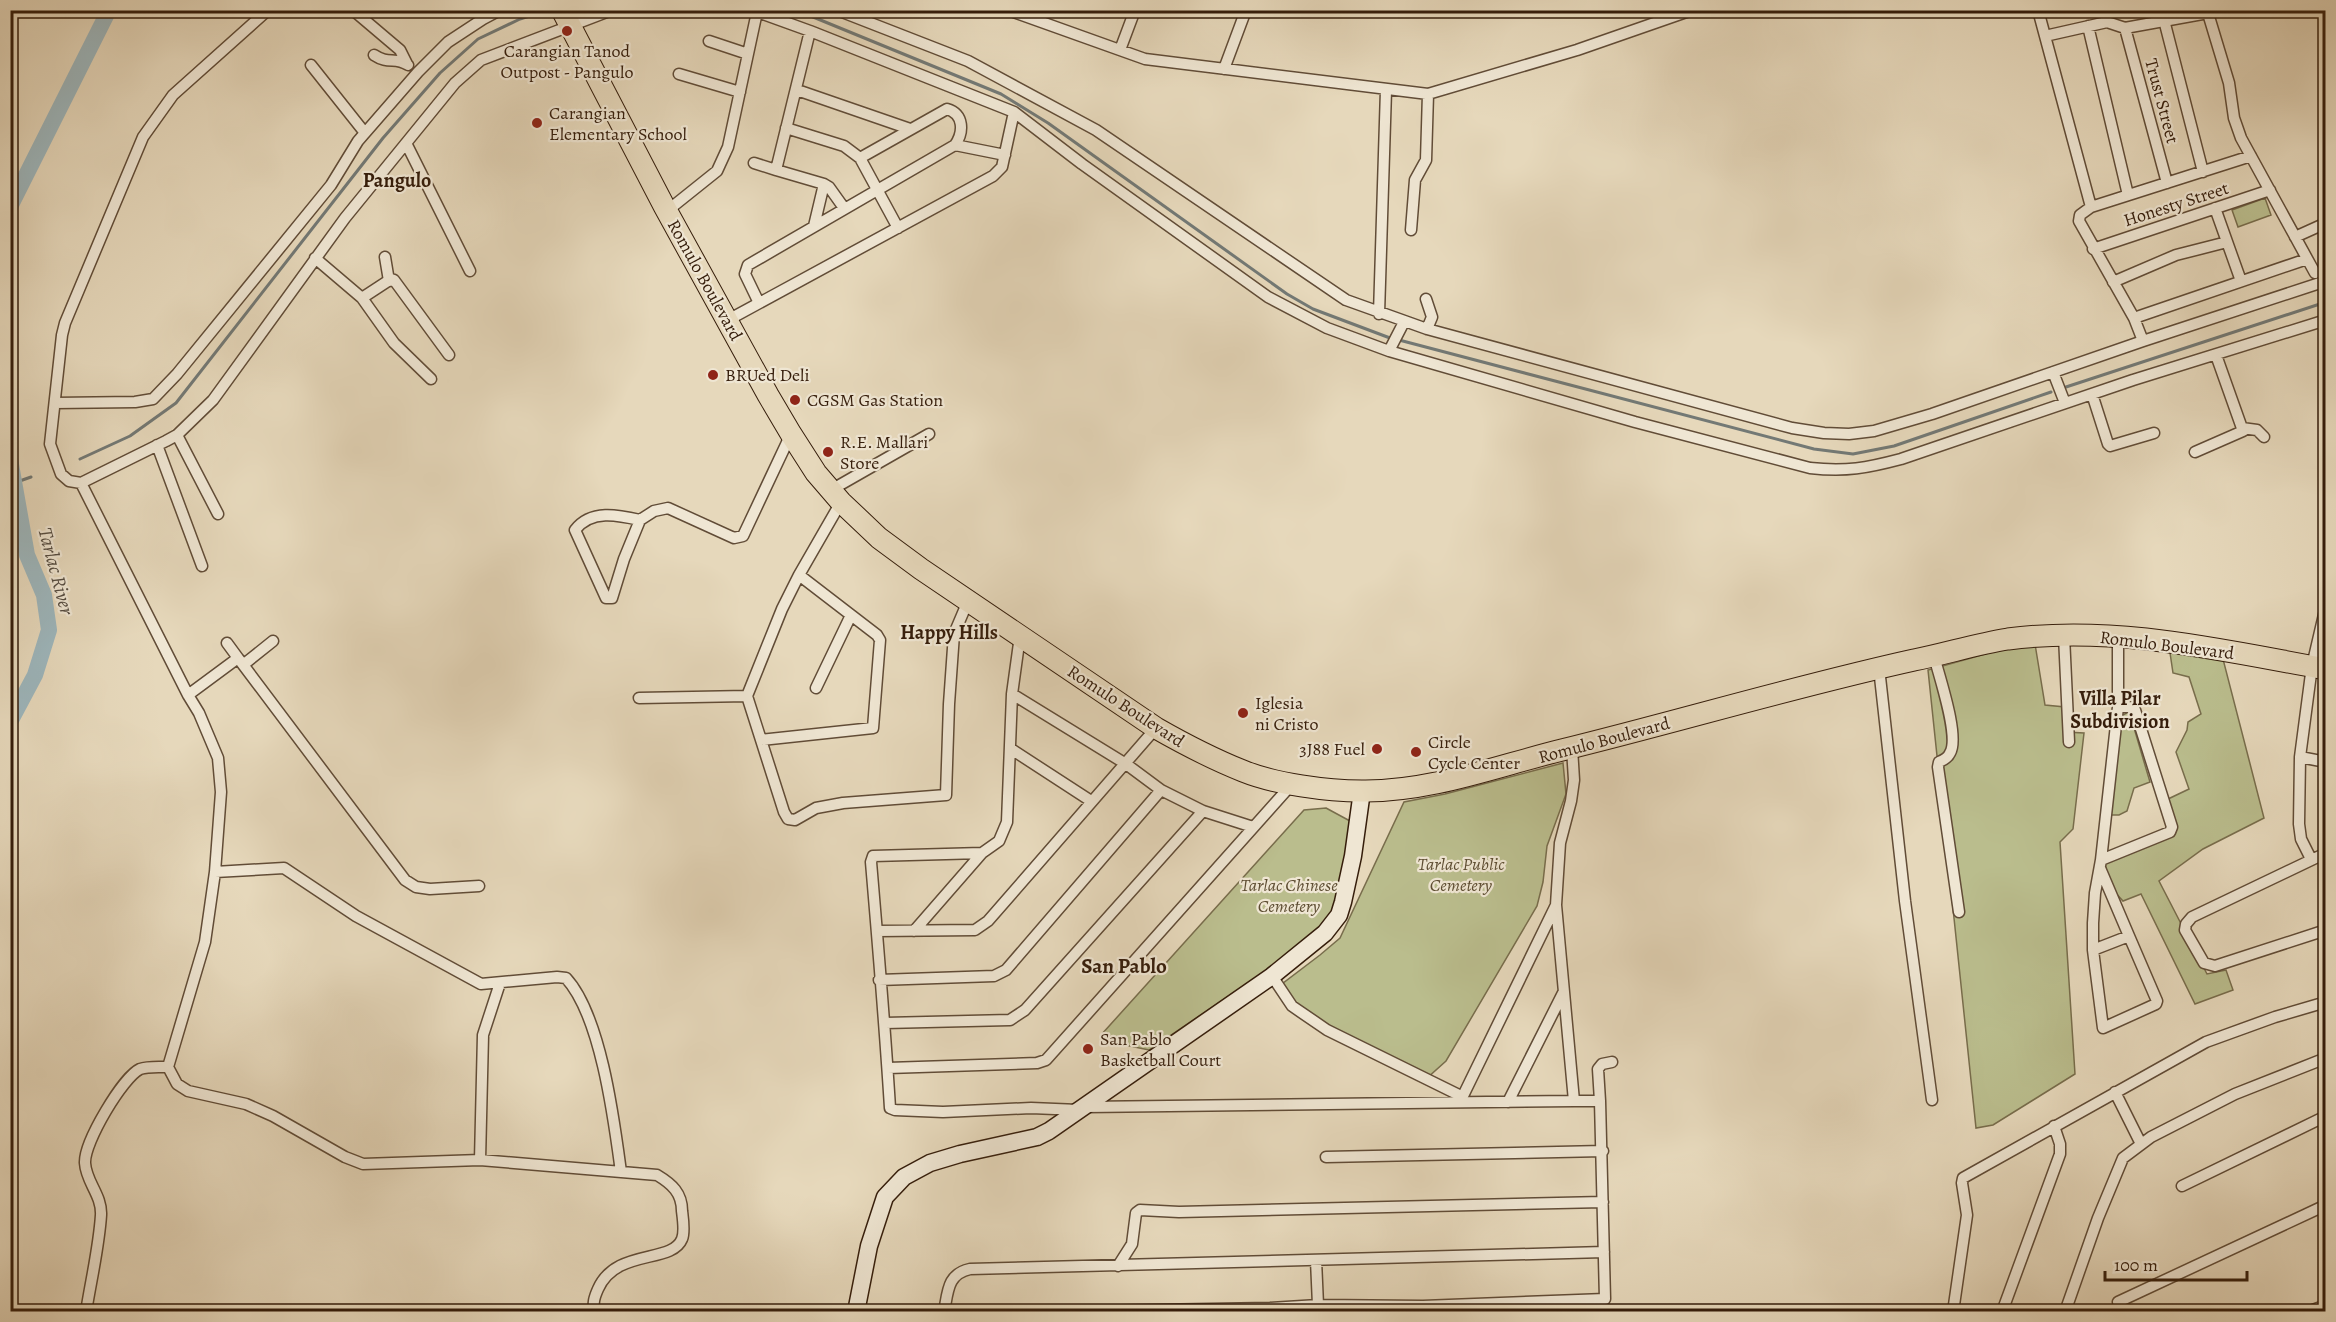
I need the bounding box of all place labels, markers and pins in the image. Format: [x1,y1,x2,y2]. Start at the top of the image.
marker: Carangian Tanod Outpost - Pangulo [560,24,574,38]
place label: Carangian Tanod Outpost - Pangulo [501,39,634,84]
place label: Carangian Elementary School [549,101,687,146]
marker: Carangian Elementary School [530,116,544,130]
place label: BRUed Deli [725,363,810,387]
marker: BRUed Deli [706,368,720,382]
place label: CGSM Gas Station [807,388,943,412]
marker: CGSM Gas Station [788,393,802,407]
place label: R.E. Mallari Store [840,430,928,475]
marker: R.E. Mallari Store [821,445,835,459]
place label: Iglesia ni Cristo [1255,691,1319,736]
marker: Iglesia ni Cristo [1236,706,1250,720]
place label: Circle Cycle Center [1428,730,1520,775]
place label: 3J88 Fuel [1299,737,1366,761]
marker: 3J88 Fuel [1370,742,1384,756]
marker: Circle Cycle Center [1409,745,1423,759]
place label: San Pablo Basketball Court [1100,1027,1221,1072]
marker: San Pablo Basketball Court [1081,1042,1095,1056]

